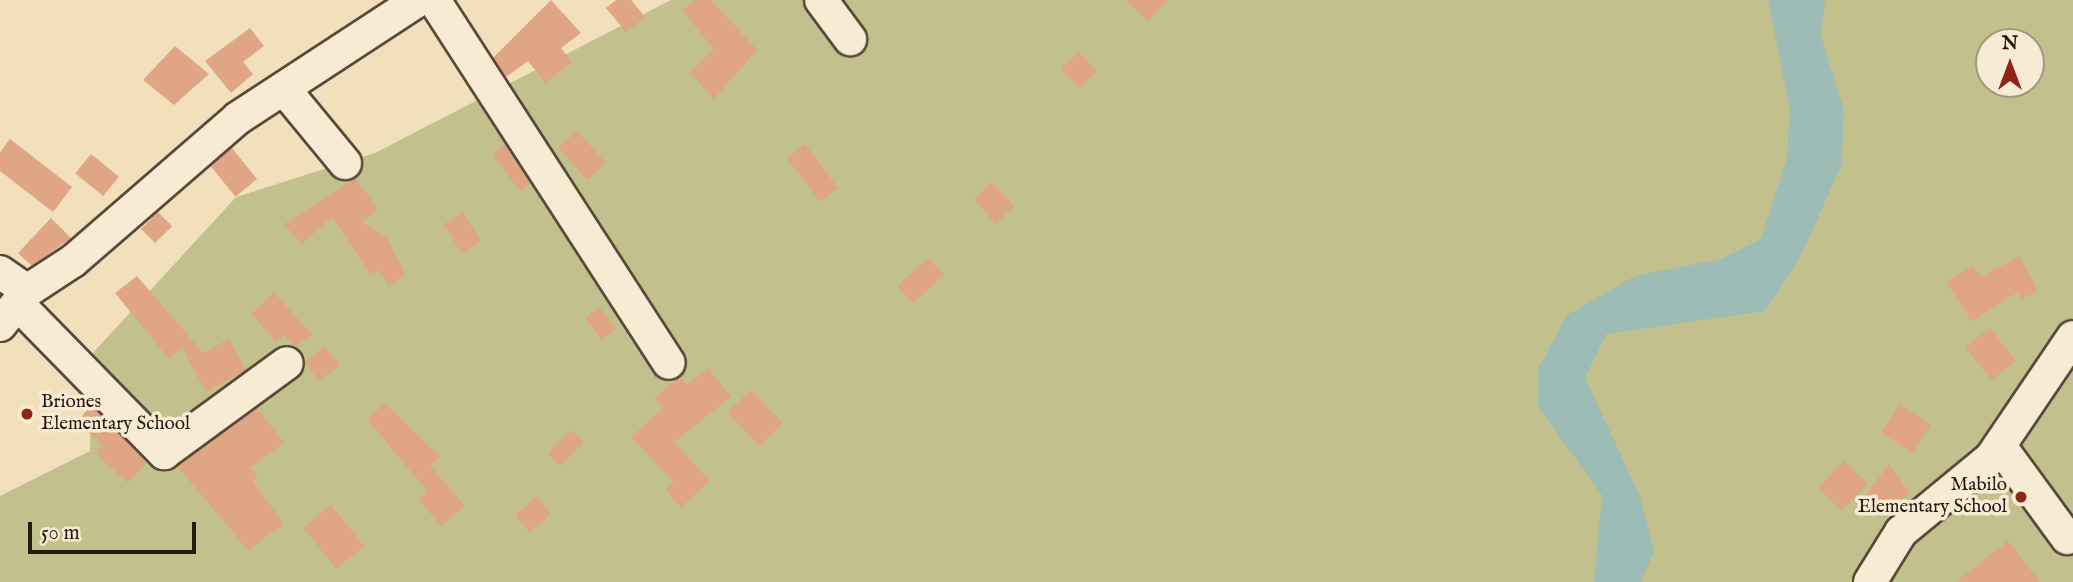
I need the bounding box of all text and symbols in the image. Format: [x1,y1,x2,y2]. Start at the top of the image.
north arrow [1975,28,2045,98]
text: N [2002,32,2018,56]
place label: Briones Elementary School [41,392,190,436]
marker: Briones Elementary School [19,406,35,422]
place label: Mabilo Elementary School [1858,475,2007,519]
marker: Mabilo Elementary School [2013,489,2029,505]
scale bar [32,508,200,552]
text: 50 m [41,520,80,547]

